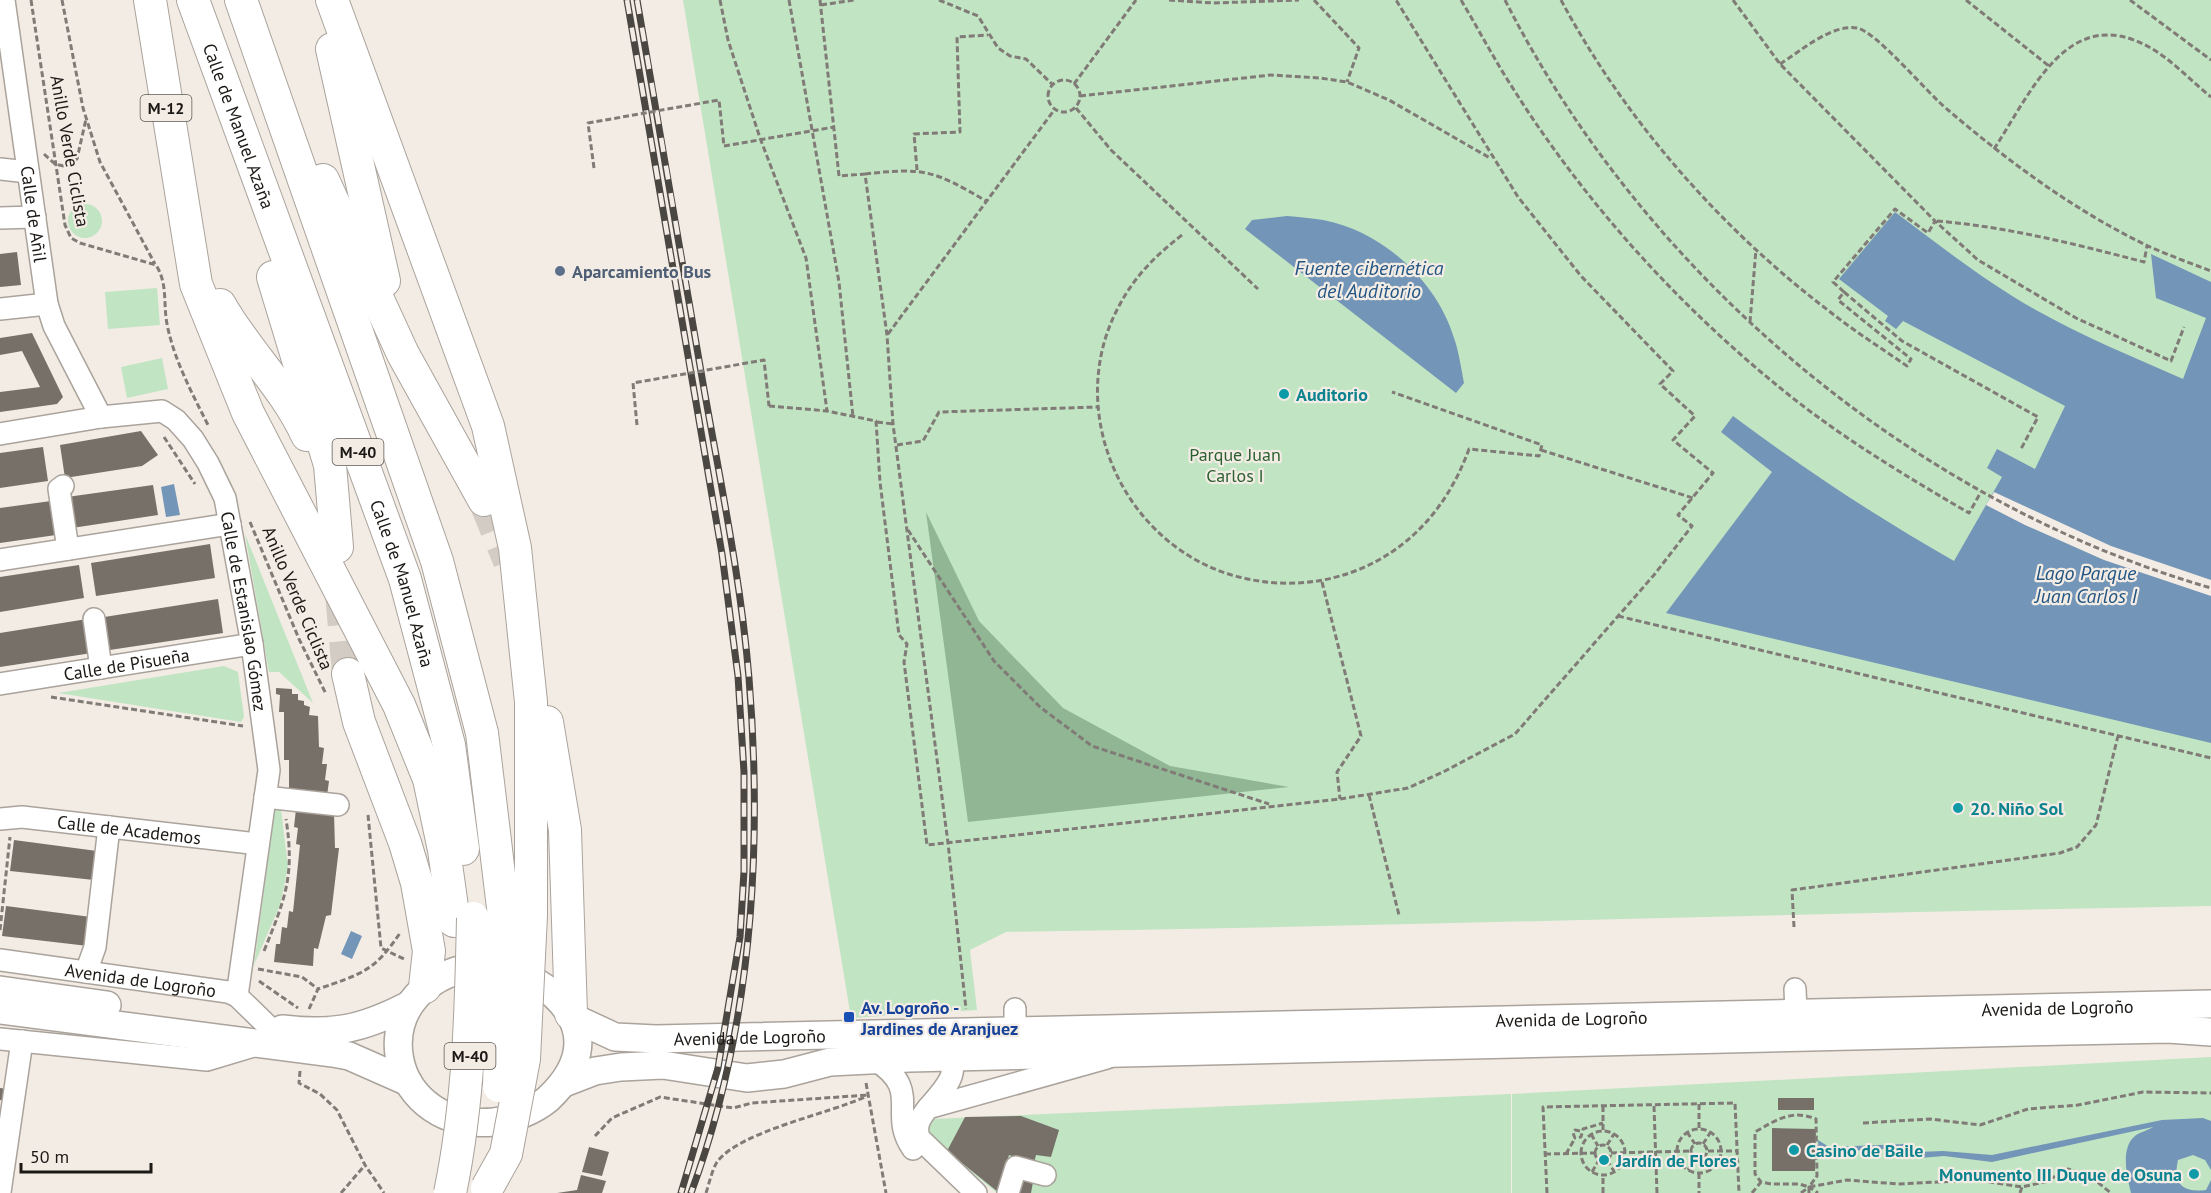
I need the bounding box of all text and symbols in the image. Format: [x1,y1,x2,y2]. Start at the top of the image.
street label: Calle de Manuel Azaña [198,40,280,212]
street label: Anillo Verde Ciclista [45,73,95,229]
road number: M-12 [140,95,192,121]
street label: Calle de Añil [16,164,53,264]
water label: Fuente cibernética del Auditorio [1294,255,1444,304]
place label: Aparcamiento Bus [572,260,712,283]
marker: Aparcamiento Bus [553,264,567,278]
place label: Auditorio [1296,383,1368,406]
marker: Auditorio [1277,387,1291,401]
road number: M-40 [332,439,384,465]
park label: Parque Juan Carlos I [1189,443,1281,487]
street label: Calle de Manuel Azaña [365,496,439,670]
street label: Calle de Estanislao Gómez [216,509,272,713]
street label: Anillo Verde Ciclista [257,523,339,673]
water label: Lago Parque Juan Carlos I [2033,560,2137,609]
street label: Calle de Pisueña [62,643,191,685]
place label: 20. Niño Sol [1970,797,2064,820]
marker: 20. Niño Sol [1951,801,1965,815]
street label: Calle de Academos [56,810,202,849]
street label: Avenida de Logroño [64,958,218,1002]
street label: Avenida de Logroño [1981,994,2134,1021]
place label: Av. Logroño - Jardines de Aranjuez [860,996,1018,1040]
street label: Avenida de Logroño [1495,1005,1648,1032]
marker: Av. Logroño - Jardines de Aranjuez [842,1010,856,1024]
street label: Avenida de Logroño [673,1024,826,1050]
road number: M-40 [444,1043,496,1069]
scale bar [21,1136,152,1174]
place label: Casino de Baile [1806,1139,1924,1162]
marker: Casino de Baile [1787,1143,1801,1157]
text: 50 m [30,1145,69,1168]
place label: Jardín de Flores [1615,1149,1737,1172]
marker: Jardín de Flores [1597,1153,1611,1167]
place label: Monumento III Duque de Osuna [1939,1163,2182,1186]
marker: Monumento III Duque de Osuna [2187,1167,2201,1181]

